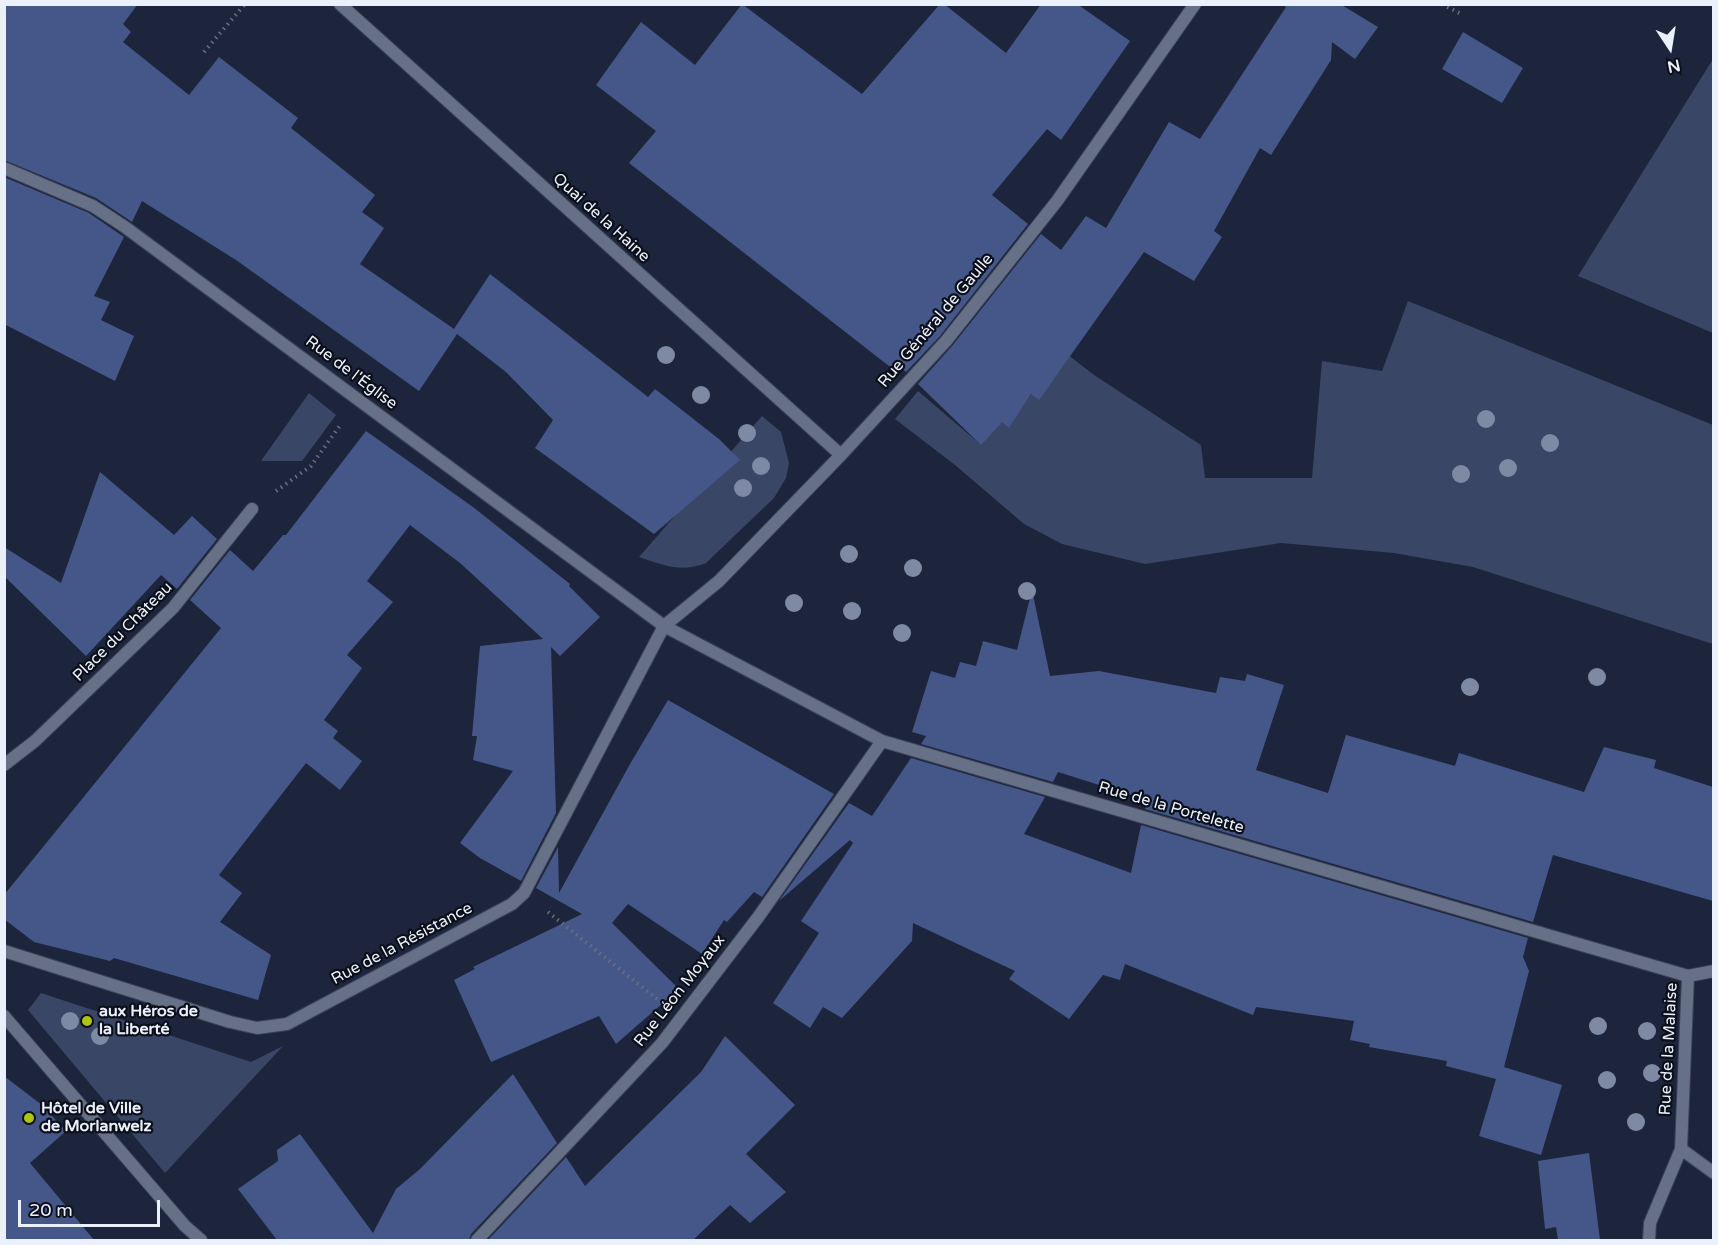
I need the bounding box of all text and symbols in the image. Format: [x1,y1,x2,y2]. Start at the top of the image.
north arrow [1640,18,1700,78]
text: N [1665,54,1682,77]
street label: Quai de la Haine [548,169,654,267]
street label: Rue Général de Gaulle [874,250,998,392]
street label: Rue de l'Église [301,332,401,414]
street label: Place du Château [69,578,177,686]
street label: Rue de la Portelette [1096,778,1246,838]
street label: Rue de la Résistance [328,899,476,989]
street label: Rue Léon Moyaux [630,931,730,1051]
street label: Rue de la Malaise [1656,982,1682,1116]
place label: aux Héros de la Liberté [99,1002,198,1040]
marker: aux Héros de la Liberté [80,1014,94,1028]
place label: Hôtel de Ville de Morlanwelz [41,1099,152,1137]
marker: Hôtel de Ville de Morlanwelz [22,1111,36,1125]
scale bar [21,1188,164,1226]
text: 20 m [29,1199,73,1221]

